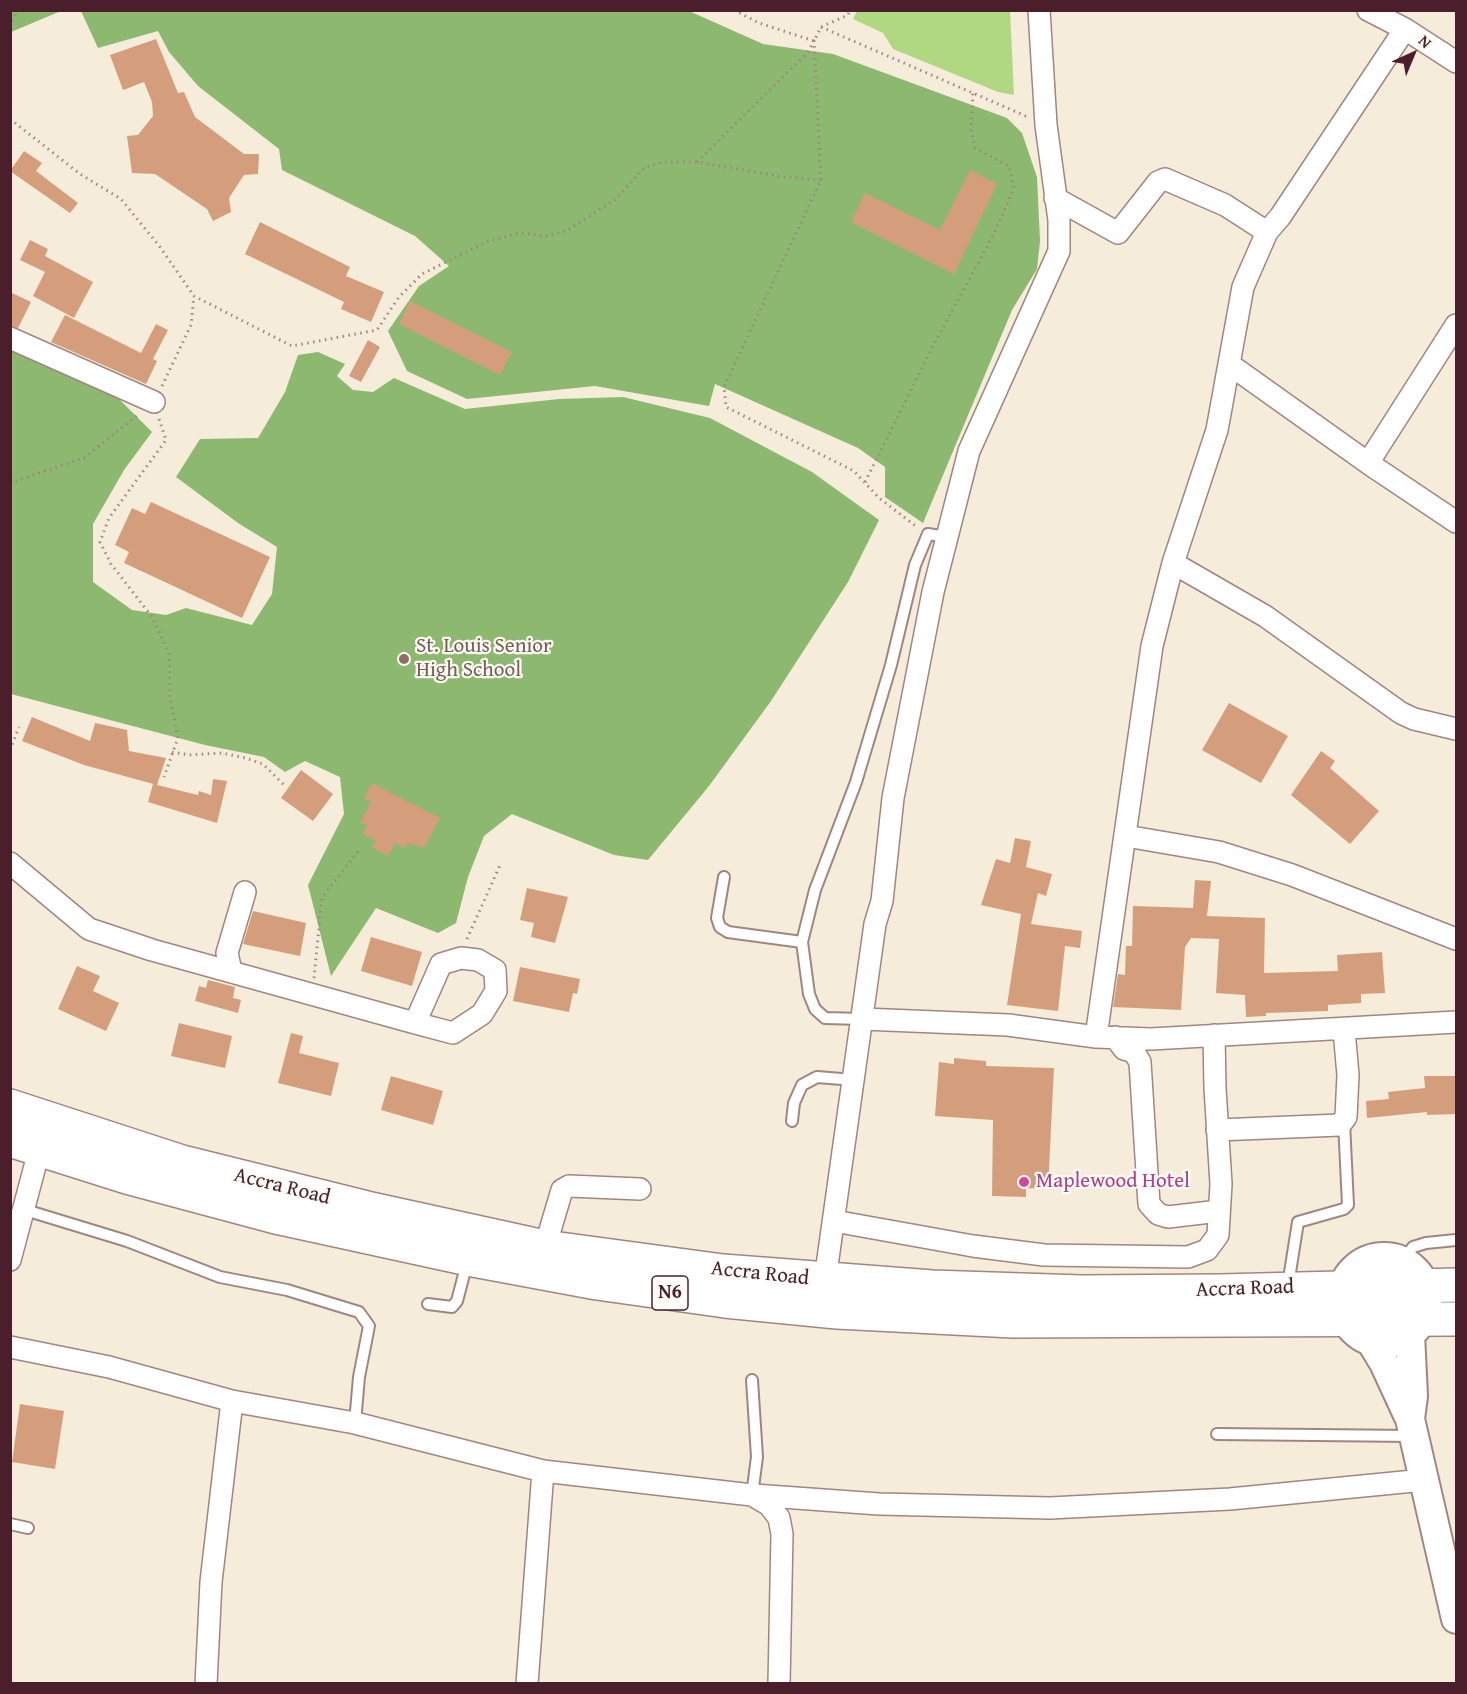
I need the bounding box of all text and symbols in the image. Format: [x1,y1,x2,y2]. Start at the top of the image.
north arrow [1383,24,1443,84]
text: N [1413,29,1438,53]
place label: St. Louis Senior High School [416,634,552,684]
marker: St. Louis Senior High School [397,652,411,666]
street label: Accra Road [231,1163,333,1211]
place label: Maplewood Hotel [1036,1169,1190,1195]
marker: Maplewood Hotel [1017,1175,1031,1189]
street label: Accra Road [710,1256,810,1292]
street label: Accra Road [1195,1275,1295,1303]
road number: N6 [652,1276,688,1310]

